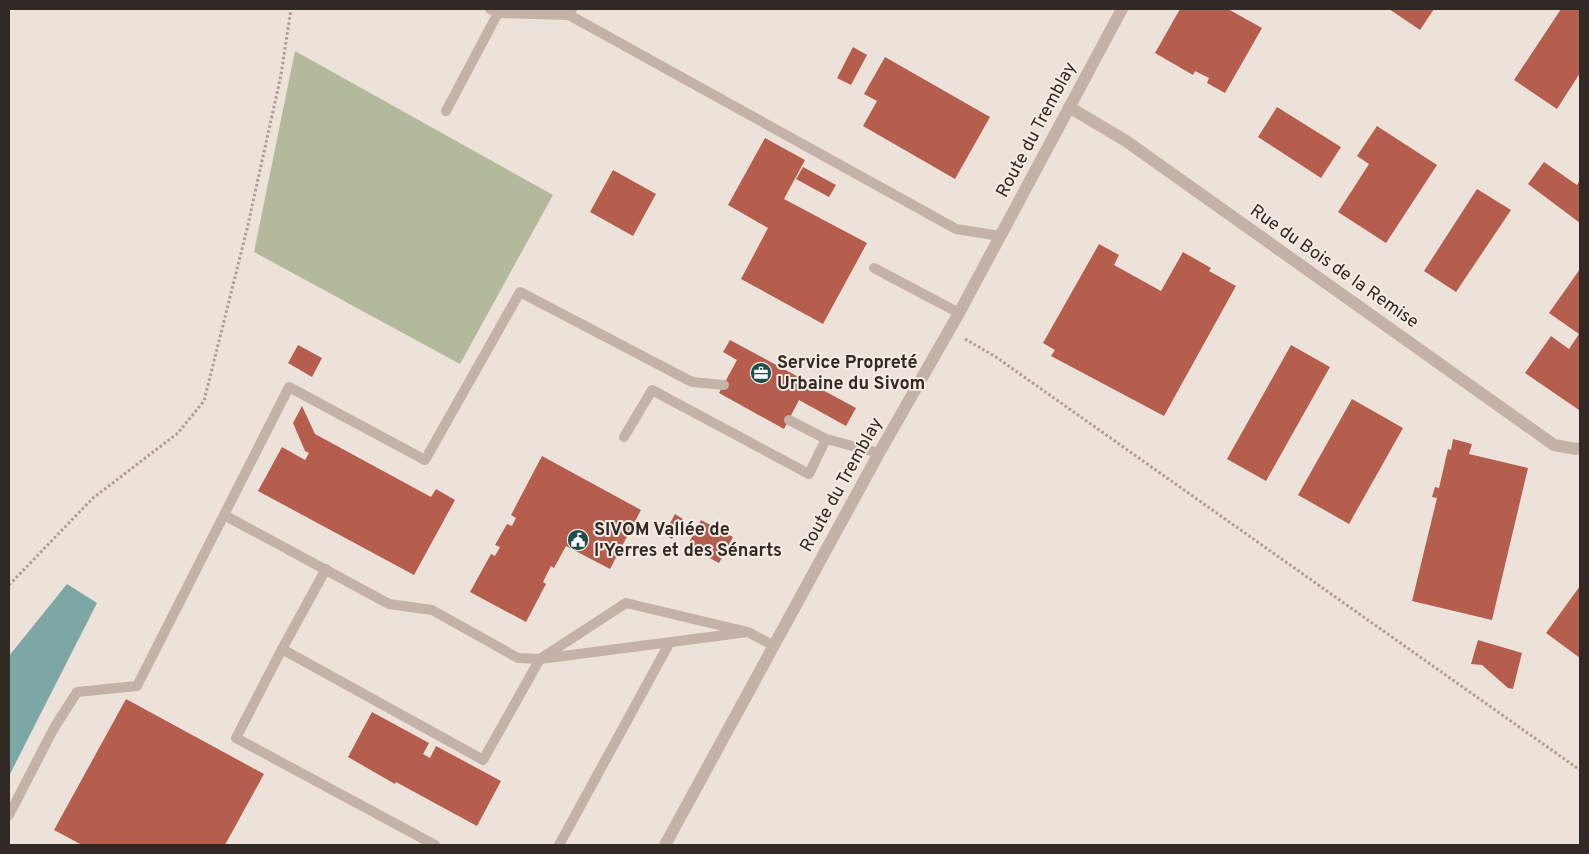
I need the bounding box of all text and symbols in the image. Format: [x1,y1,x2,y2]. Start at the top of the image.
street label: Route du Tremblay [992,58,1082,202]
street label: Rue du Bois de la Remise [1245,200,1423,334]
place label: Service Propreté Urbaine du Sivom [777,352,925,396]
office icon: Service Propreté Urbaine du Sivom [749,361,773,385]
street label: Route du Tremblay [795,414,889,556]
place label: SIVOM Vallée de l'Yerres et des Sénarts [594,519,782,563]
public building icon: SIVOM Vallée de l'Yerres et des Sénarts [566,528,590,552]

